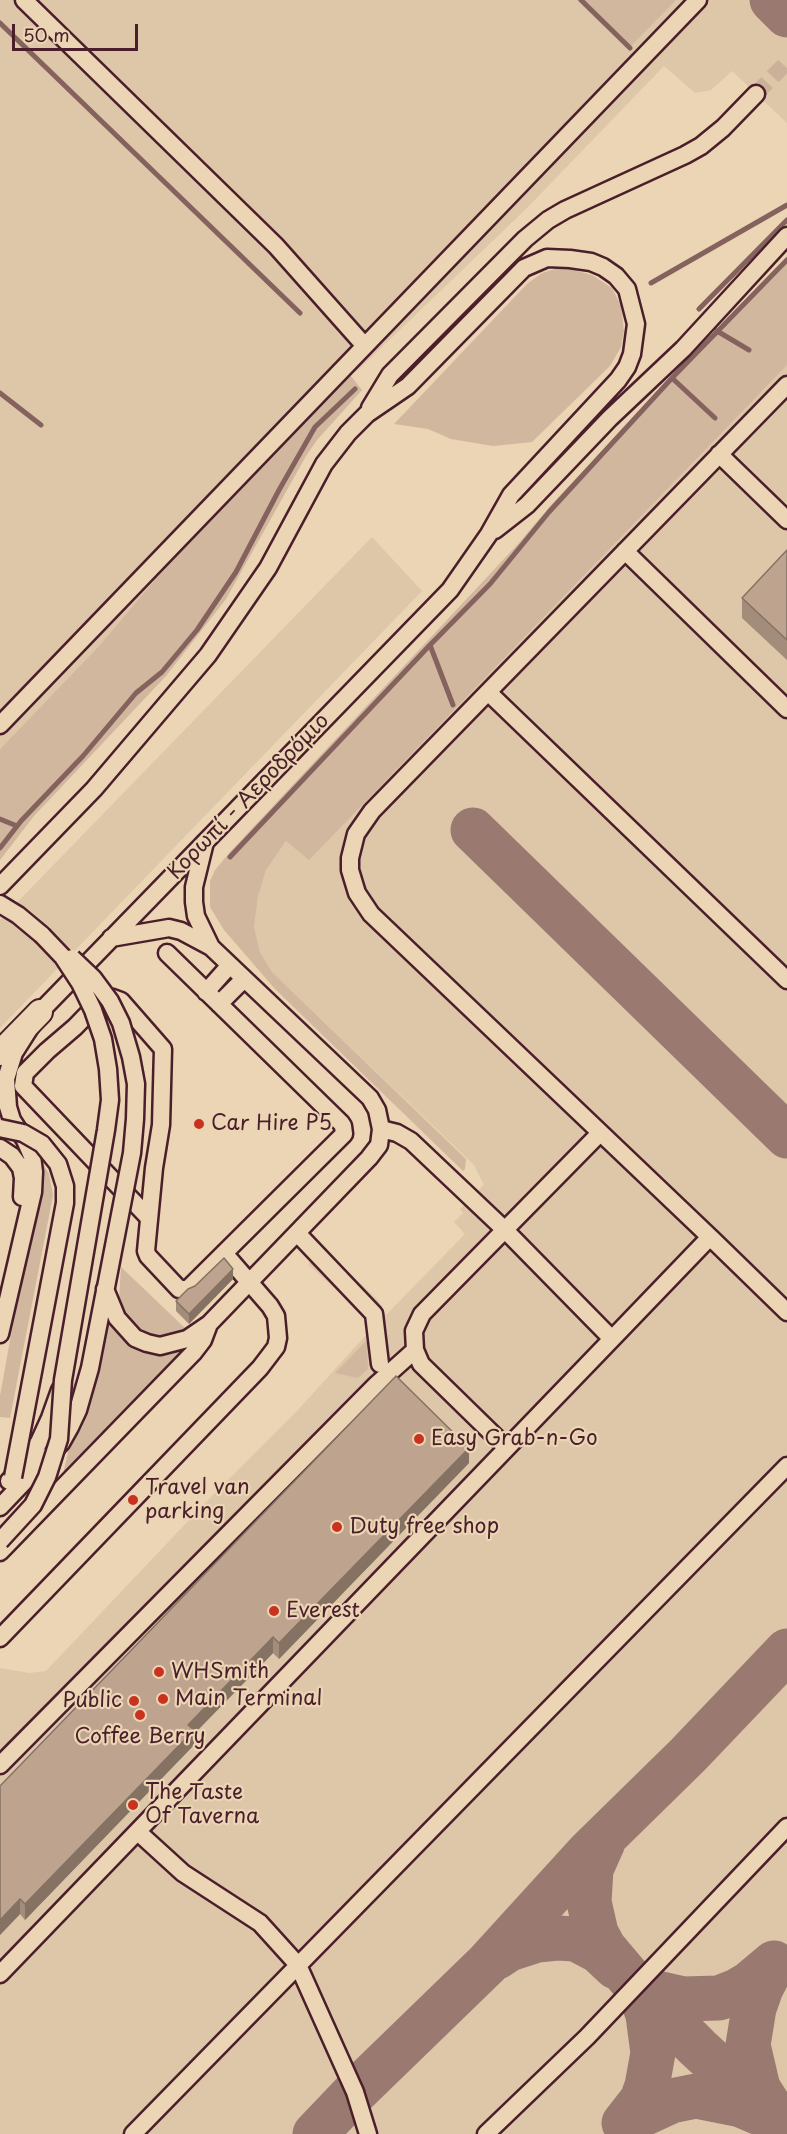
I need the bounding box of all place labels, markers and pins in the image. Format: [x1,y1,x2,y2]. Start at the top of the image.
place label: Car Hire P5 [211,1111,332,1137]
marker: Car Hire P5 [192,1117,206,1131]
place label: Easy Grab-n-Go [431,1426,598,1452]
marker: Easy Grab-n-Go [412,1432,426,1446]
place label: Travel van parking [145,1475,250,1525]
marker: Travel van parking [126,1493,140,1507]
place label: Duty free shop [349,1514,499,1540]
marker: Duty free shop [330,1520,344,1534]
place label: Everest [286,1598,360,1624]
marker: Everest [267,1604,281,1618]
place label: WHSmith [171,1659,269,1685]
marker: WHSmith [152,1665,166,1679]
place label: Main Terminal [175,1686,322,1712]
place label: Public [63,1688,122,1714]
marker: Main Terminal [156,1692,170,1706]
marker: Public [127,1694,141,1708]
marker: Coffee Berry [133,1708,147,1722]
place label: Coffee Berry [75,1724,205,1750]
place label: The Taste Of Taverna [145,1780,259,1830]
marker: The Taste Of Taverna [126,1798,140,1812]

